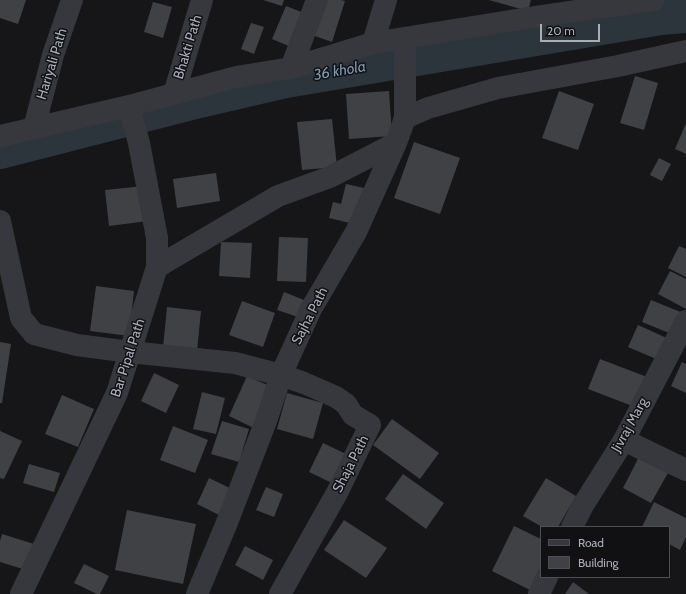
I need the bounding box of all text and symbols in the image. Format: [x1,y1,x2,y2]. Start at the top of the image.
street label: Bhakti Path [170,13,206,81]
scale bar [542,16,602,42]
text: 20 m [547,23,575,38]
street label: Hariyali Path [33,26,71,102]
water label: 36 khola [313,58,367,84]
street label: Sajha Path [288,285,332,347]
street label: Bar Pipal Path [107,317,149,399]
street label: Jivraj Marg [608,395,652,455]
street label: Shaja Path [329,433,373,495]
legend [540,526,670,578]
text: Road [578,535,604,550]
text: Building [578,555,619,570]

